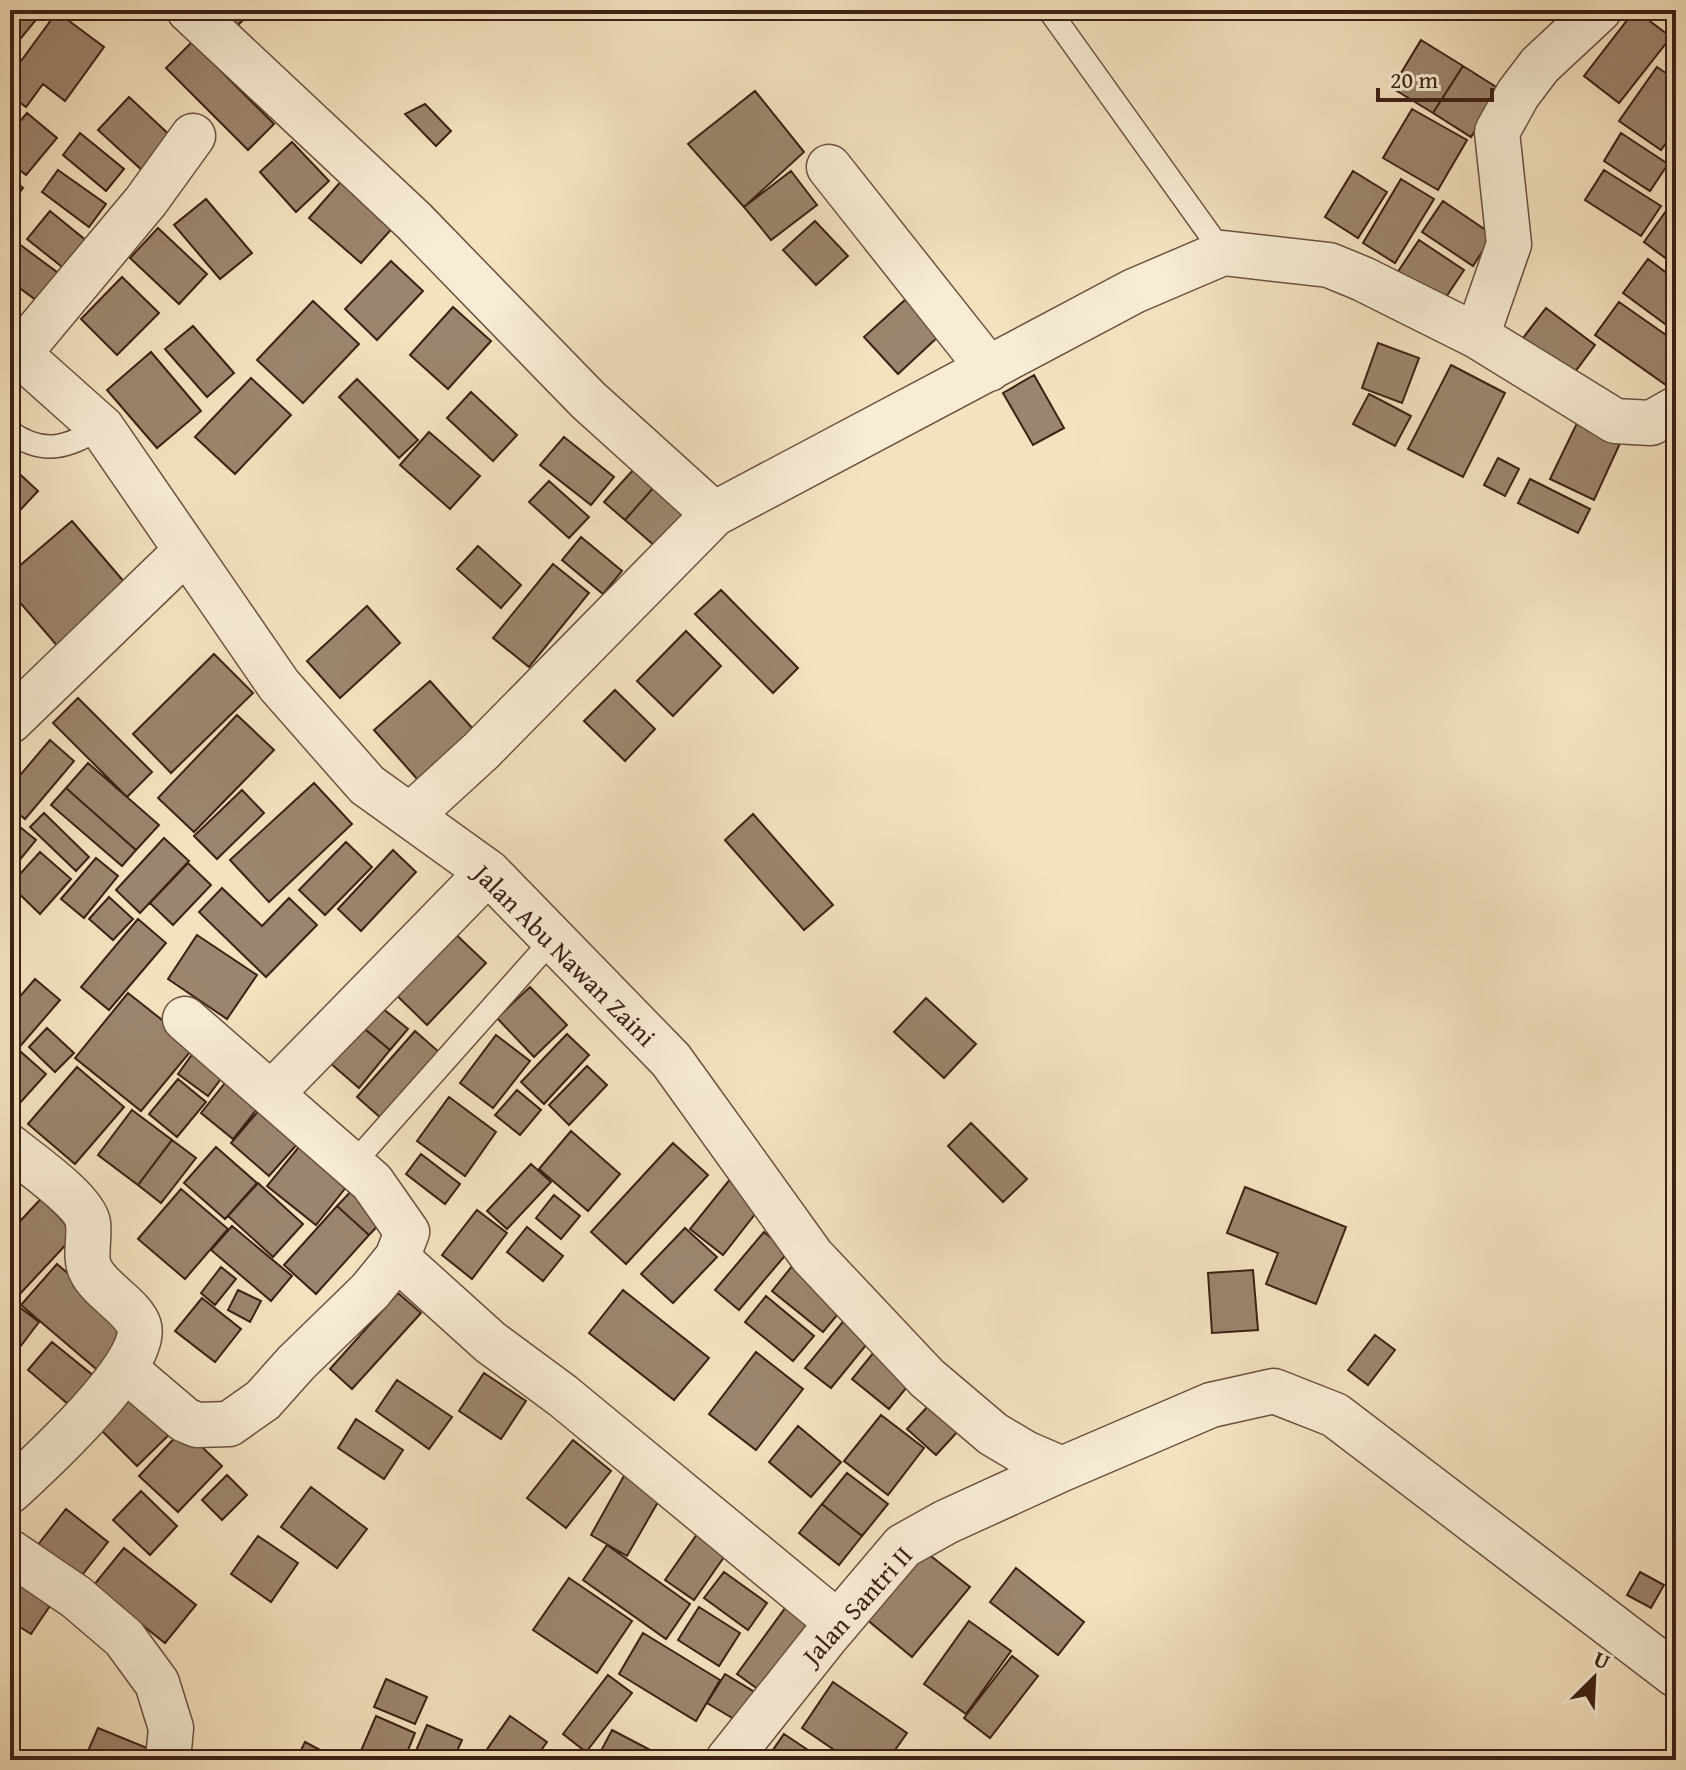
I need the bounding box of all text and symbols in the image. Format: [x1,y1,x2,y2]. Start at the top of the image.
scale bar [1378,52,1492,102]
text: 20 m [1390,62,1438,97]
street label: Jalan Abu Nawan Zaini [463,853,665,1055]
street label: Jalan Santri II [791,1537,921,1676]
north arrow [1554,1638,1634,1718]
text: U [1589,1642,1616,1677]

